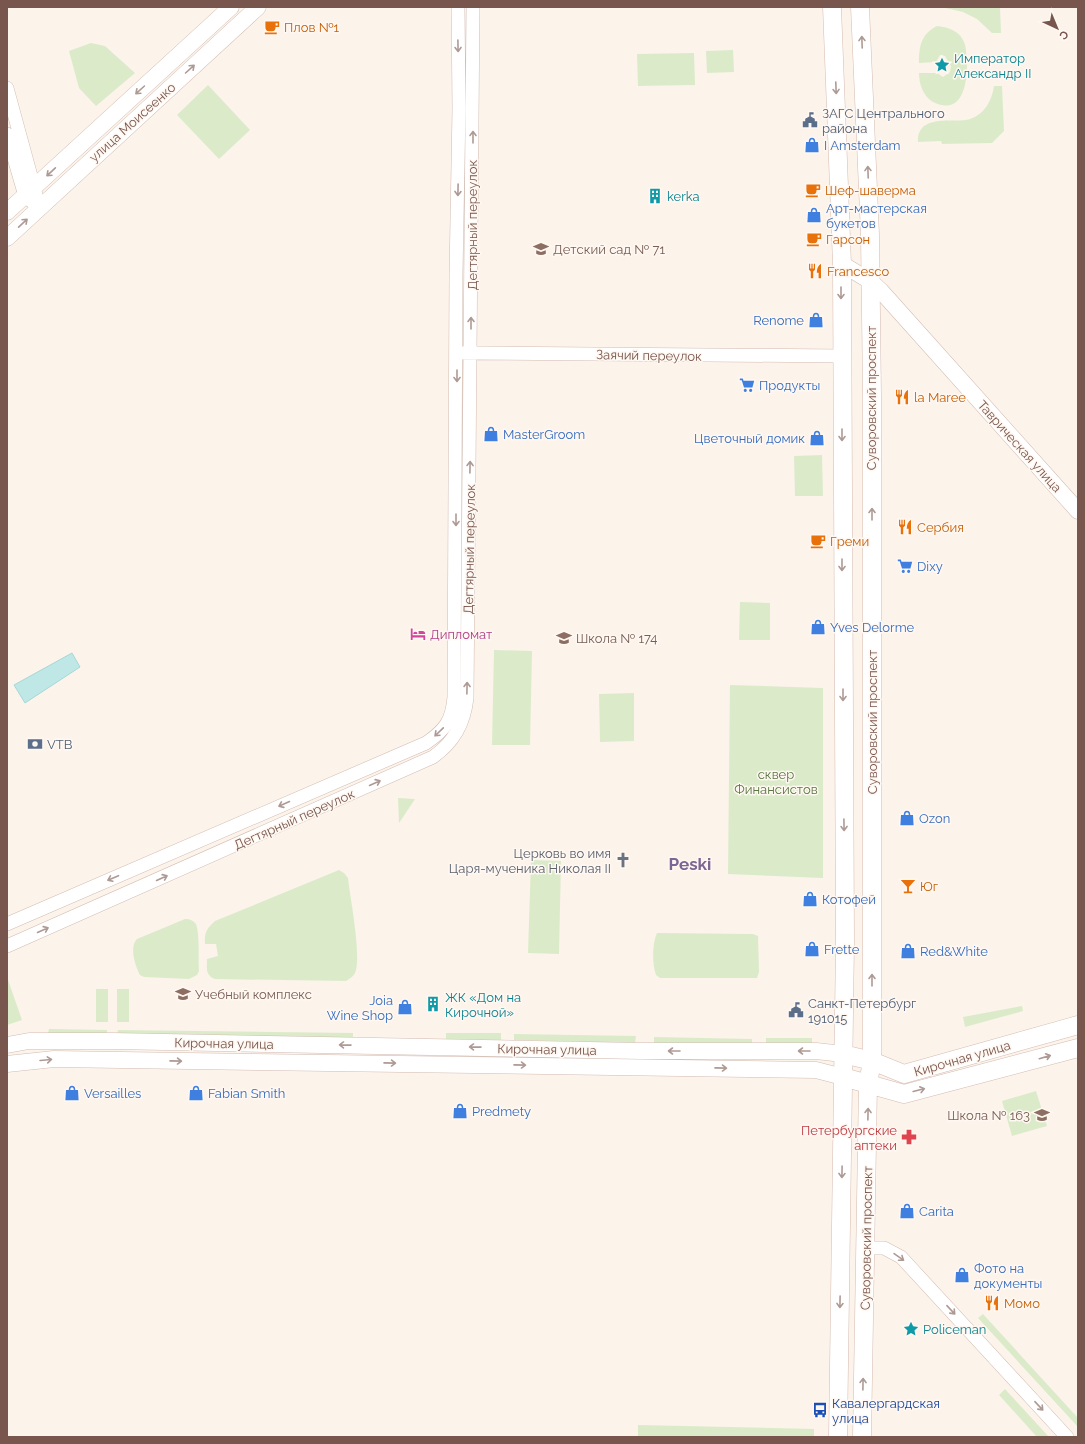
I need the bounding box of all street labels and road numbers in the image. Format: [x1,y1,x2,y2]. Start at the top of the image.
street label: улица Моисеенко [86,80,179,165]
street label: Дегтярный переулок [465,160,480,290]
street label: Суворовский проспект [864,326,879,470]
street label: Заячий переулок [596,347,702,364]
street label: Таврическая улица [975,397,1065,495]
street label: Дегтярный переулок [461,483,478,614]
street label: Суворовский проспект [865,650,880,794]
street label: Дегтярный переулок [232,786,357,853]
street label: Кирочная улица [174,1035,274,1052]
street label: Кирочная улица [912,1038,1012,1079]
street label: Кирочная улица [497,1041,597,1058]
street label: Суворовский проспект [858,1166,875,1310]

